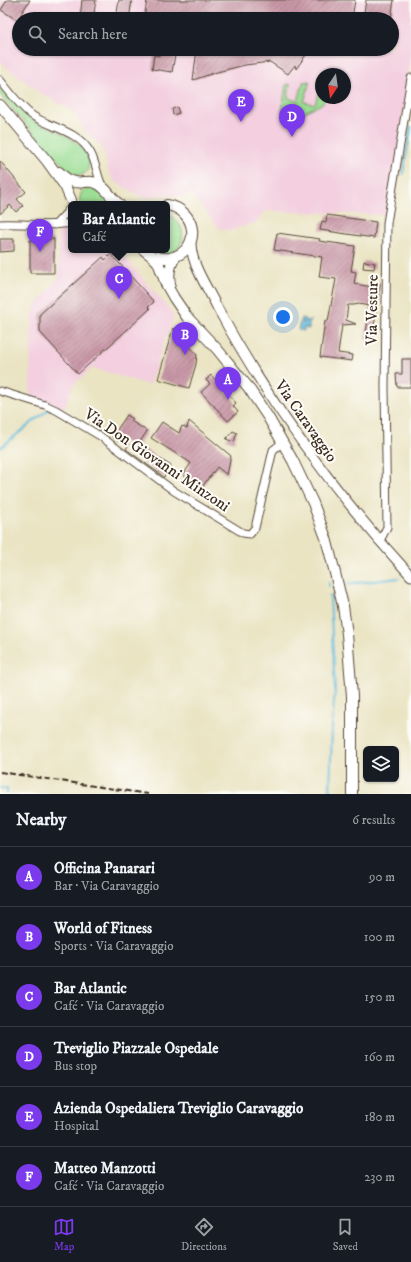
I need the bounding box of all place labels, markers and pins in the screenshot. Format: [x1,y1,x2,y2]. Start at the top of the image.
pin: E [228,89,254,122]
pin: D [279,104,305,137]
pin: F [27,219,53,252]
pin: C [106,266,132,299]
pin: B [172,322,198,355]
pin: A [215,367,241,400]

